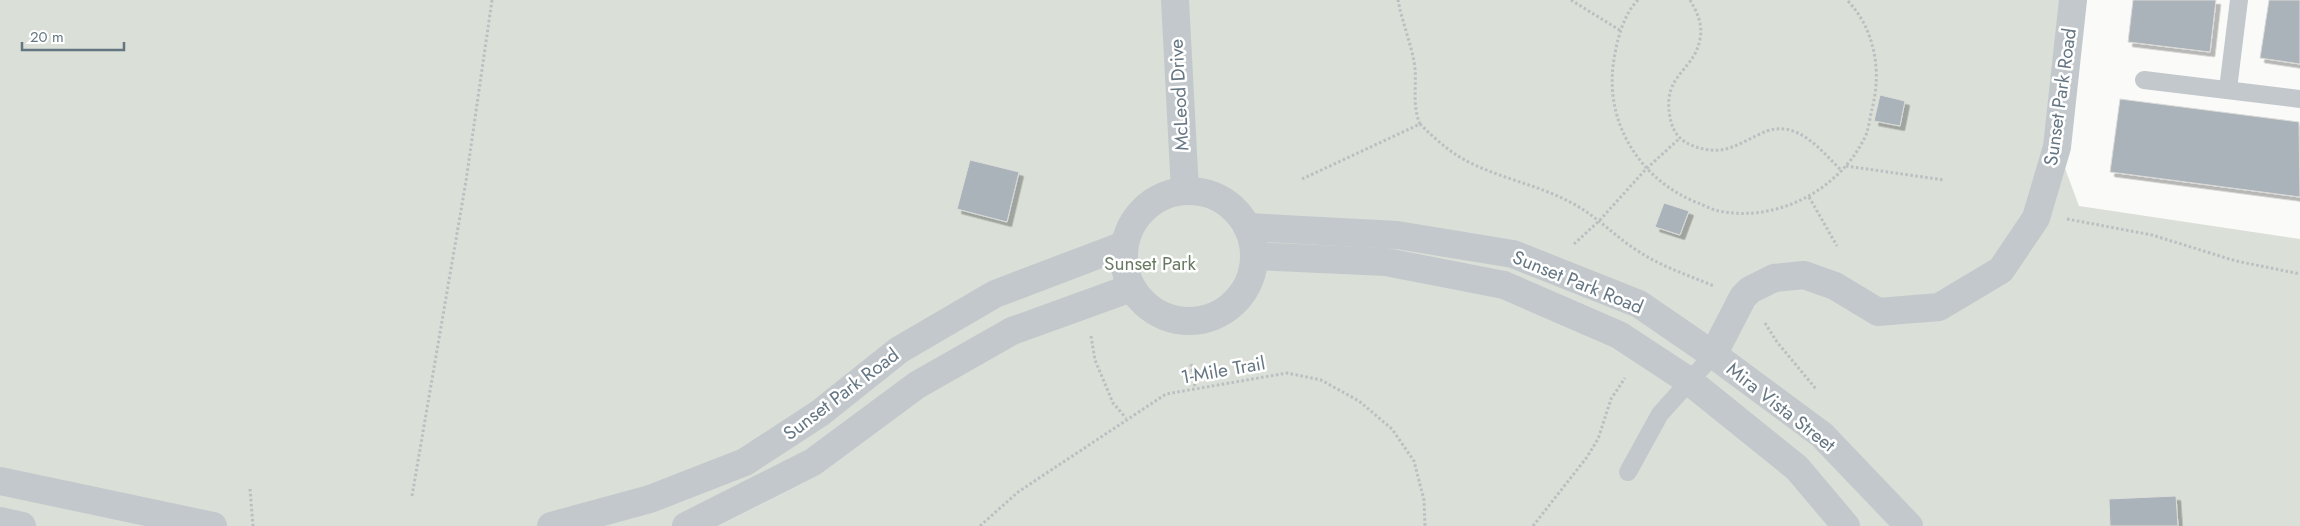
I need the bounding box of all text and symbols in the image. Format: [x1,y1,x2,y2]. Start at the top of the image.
scale bar [22,20,125,52]
text: 20 m [30,26,64,48]
street label: Sunset Park Road [2037,26,2083,168]
street label: McLeod Drive [1163,38,1195,152]
street label: Sunset Park Road [1509,244,1647,320]
park label: Sunset Park [1104,250,1197,277]
street label: Sunset Park Road [778,342,904,446]
street label: 1-Mile Trail [1179,349,1267,391]
street label: Mira Vista Street [1721,356,1841,458]

